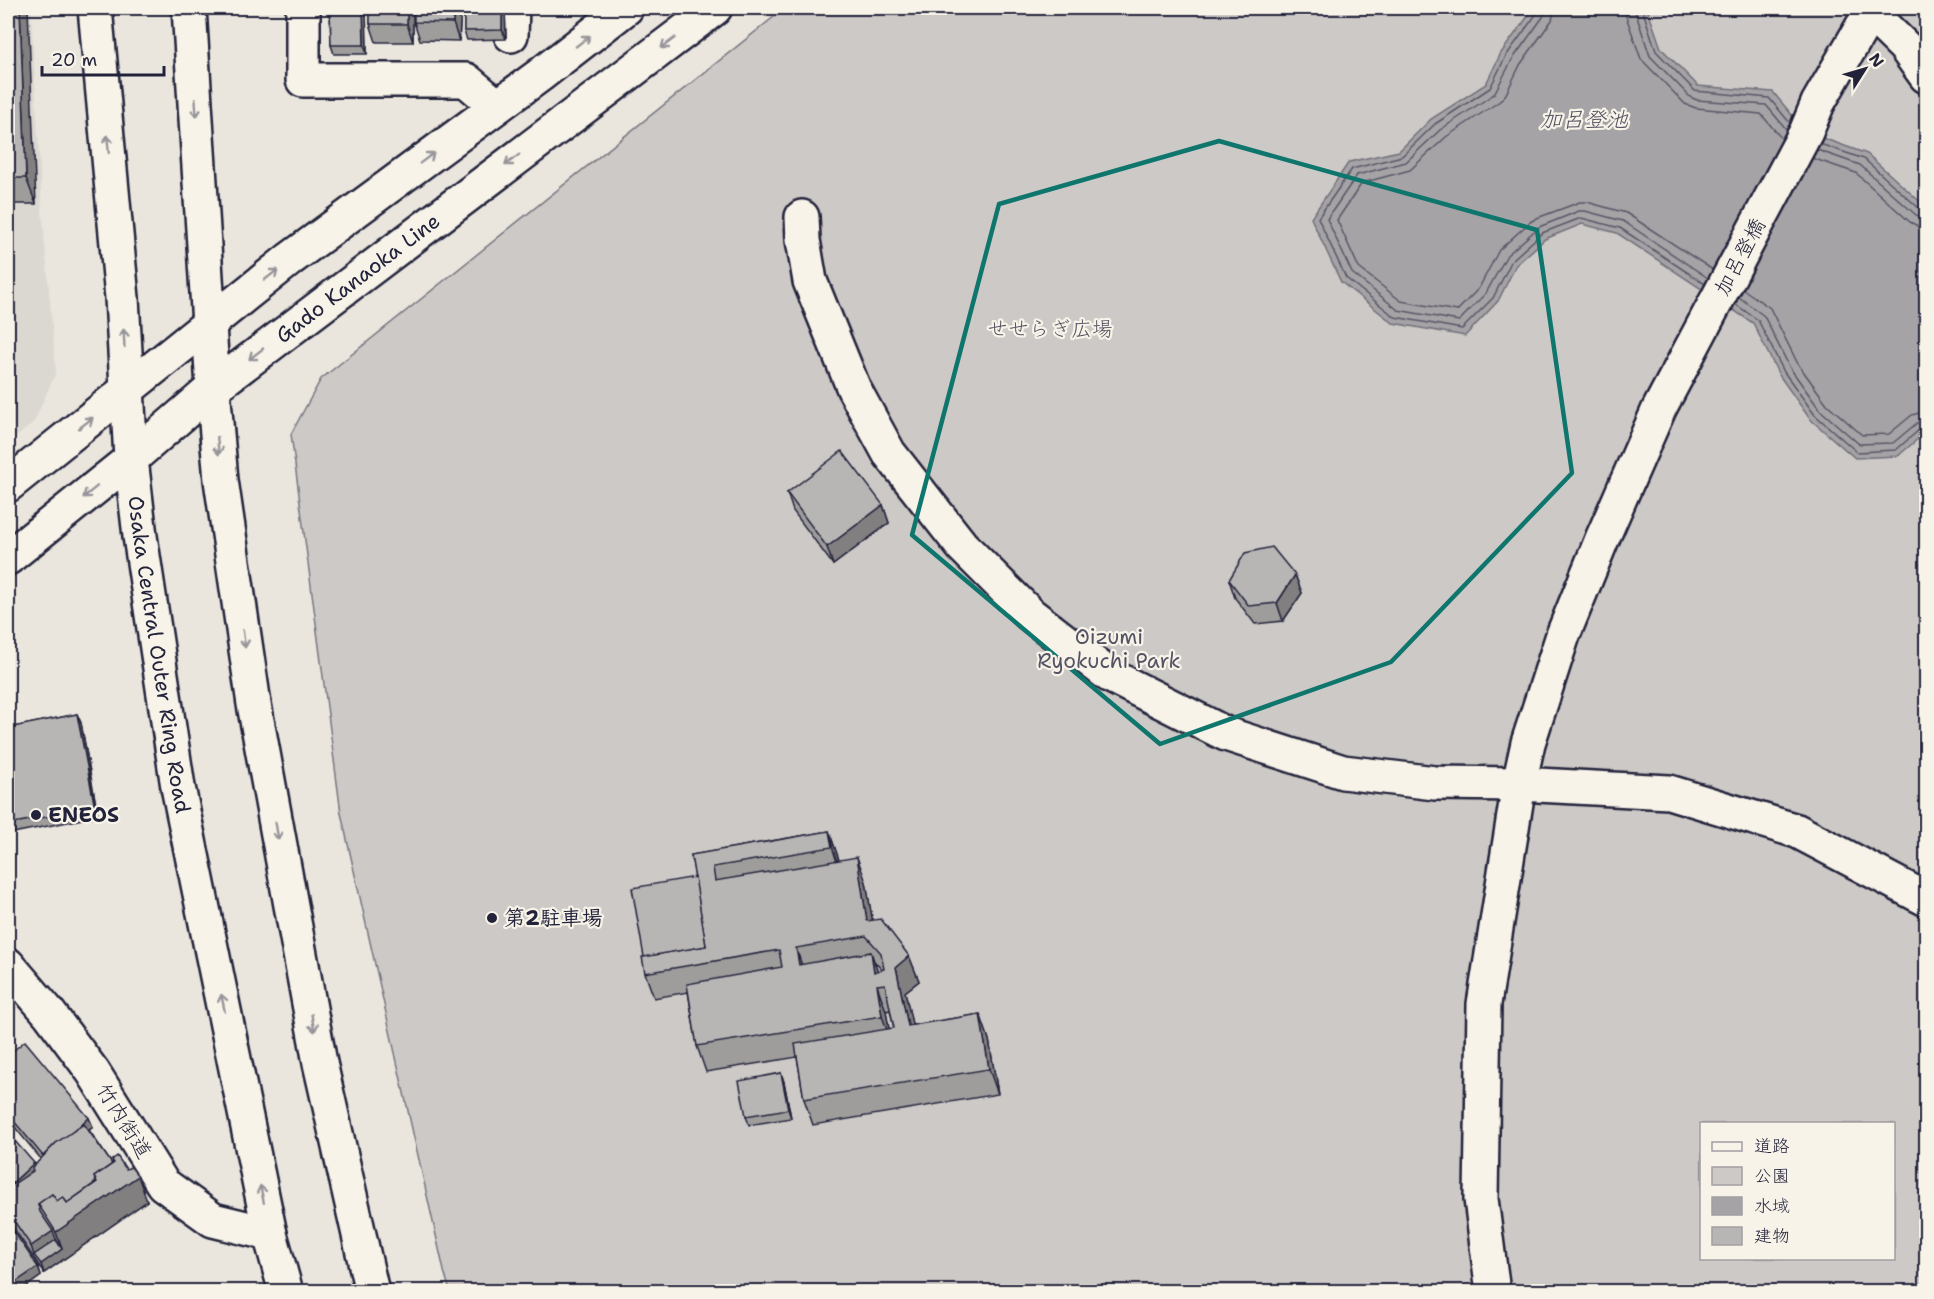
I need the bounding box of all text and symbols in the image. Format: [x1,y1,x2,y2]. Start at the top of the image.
one-way arrow [575,34,591,47]
one-way arrow [660,36,676,49]
scale bar [42,39,164,77]
north arrow [1835,39,1895,99]
text: 20 m [51,48,97,72]
text: N [1864,49,1889,72]
one-way arrow [190,97,201,117]
water label: 加呂登池 [1540,105,1629,134]
one-way arrow [102,134,113,154]
one-way arrow [419,152,435,164]
one-way arrow [505,154,521,167]
street label: Gado Kanaoka Line [270,207,446,350]
street label: 加呂登橋 [1708,213,1772,301]
one-way arrow [263,268,279,281]
park label: せせらぎ広場 [987,315,1113,343]
one-way arrow [119,329,130,349]
one-way arrow [249,348,265,360]
one-way arrow [78,416,94,429]
one-way arrow [213,436,224,456]
one-way arrow [82,485,98,498]
street label: Osaka Central Outer Ring Road [121,494,197,816]
park label: Oizumi Ryokuchi Park [1037,623,1181,675]
one-way arrow [239,629,250,649]
place label: ENEOS [48,801,119,829]
marker: ENEOS [29,808,43,822]
one-way arrow [272,821,283,841]
place label: 第2駐車場 [504,904,603,932]
marker: 第2駐車場 [485,911,499,925]
one-way arrow [217,994,228,1013]
one-way arrow [308,1013,319,1033]
street label: 竹内街道 [90,1078,158,1164]
legend [1700,1122,1895,1260]
text: 道路 [1754,1134,1790,1158]
text: 公園 [1754,1164,1790,1188]
one-way arrow [256,1185,267,1204]
text: 水域 [1754,1194,1790,1218]
text: 建物 [1754,1224,1790,1248]

